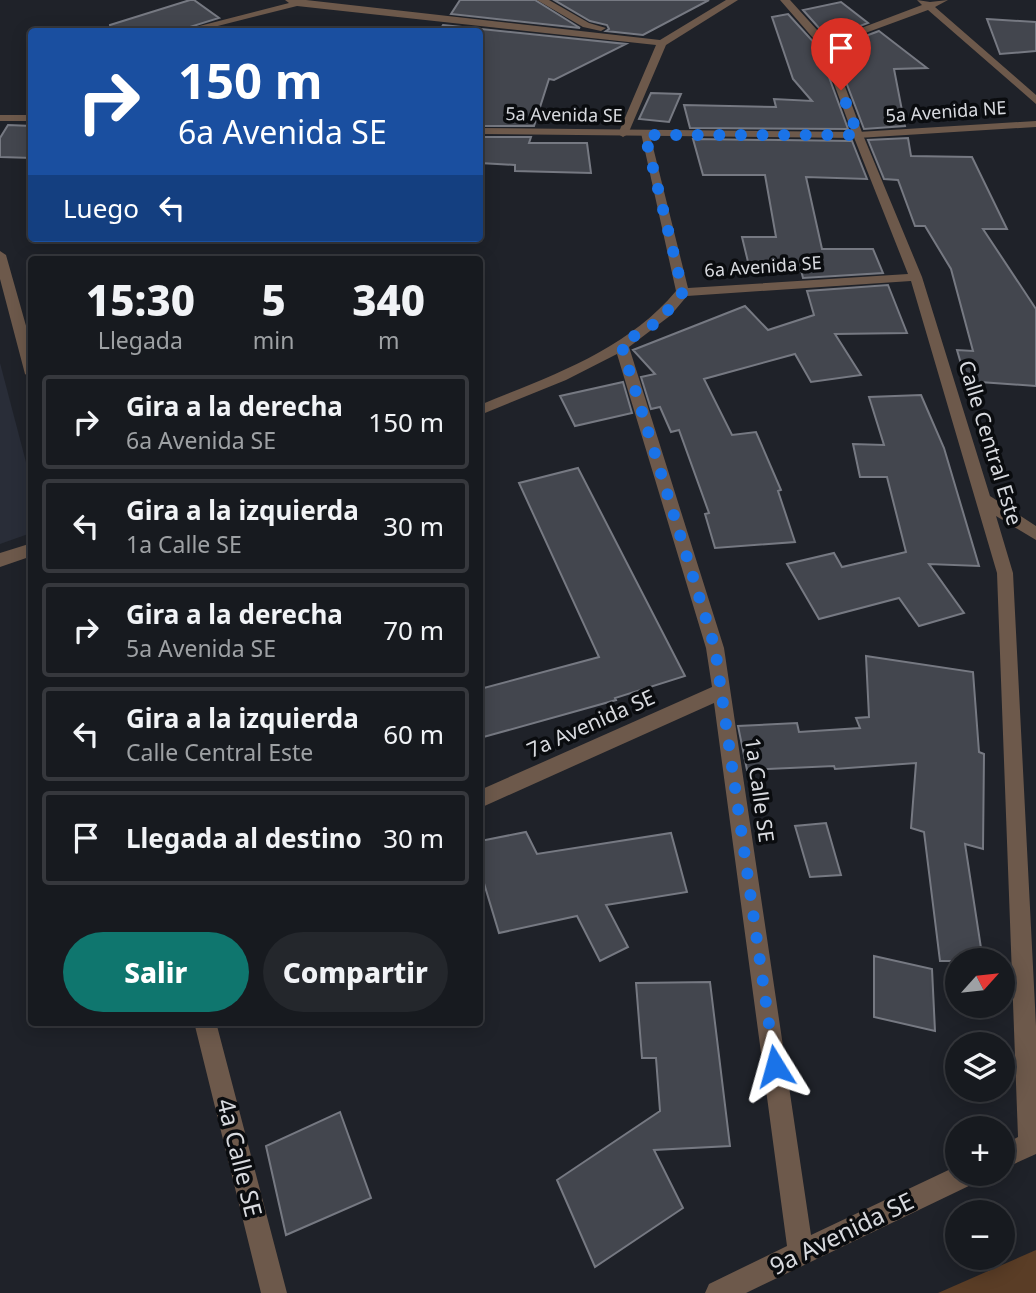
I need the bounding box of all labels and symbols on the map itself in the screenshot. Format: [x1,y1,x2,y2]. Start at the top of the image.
pin [811,18,871,90]
street label: 5a Avenida NE [885,95,1007,127]
street label: 5a Avenida SE [505,101,623,127]
street label: 6a Avenida SE [704,250,822,282]
street label: Calle Central Este [953,357,1029,529]
street label: 7a Avenida SE [522,682,659,764]
street label: 1a Calle SE [739,736,781,844]
north arrow [945,948,1015,1018]
position arrow [738,1029,812,1103]
street label: 4a Calle SE [210,1095,271,1220]
street label: 9a Avenida SE [764,1184,919,1282]

